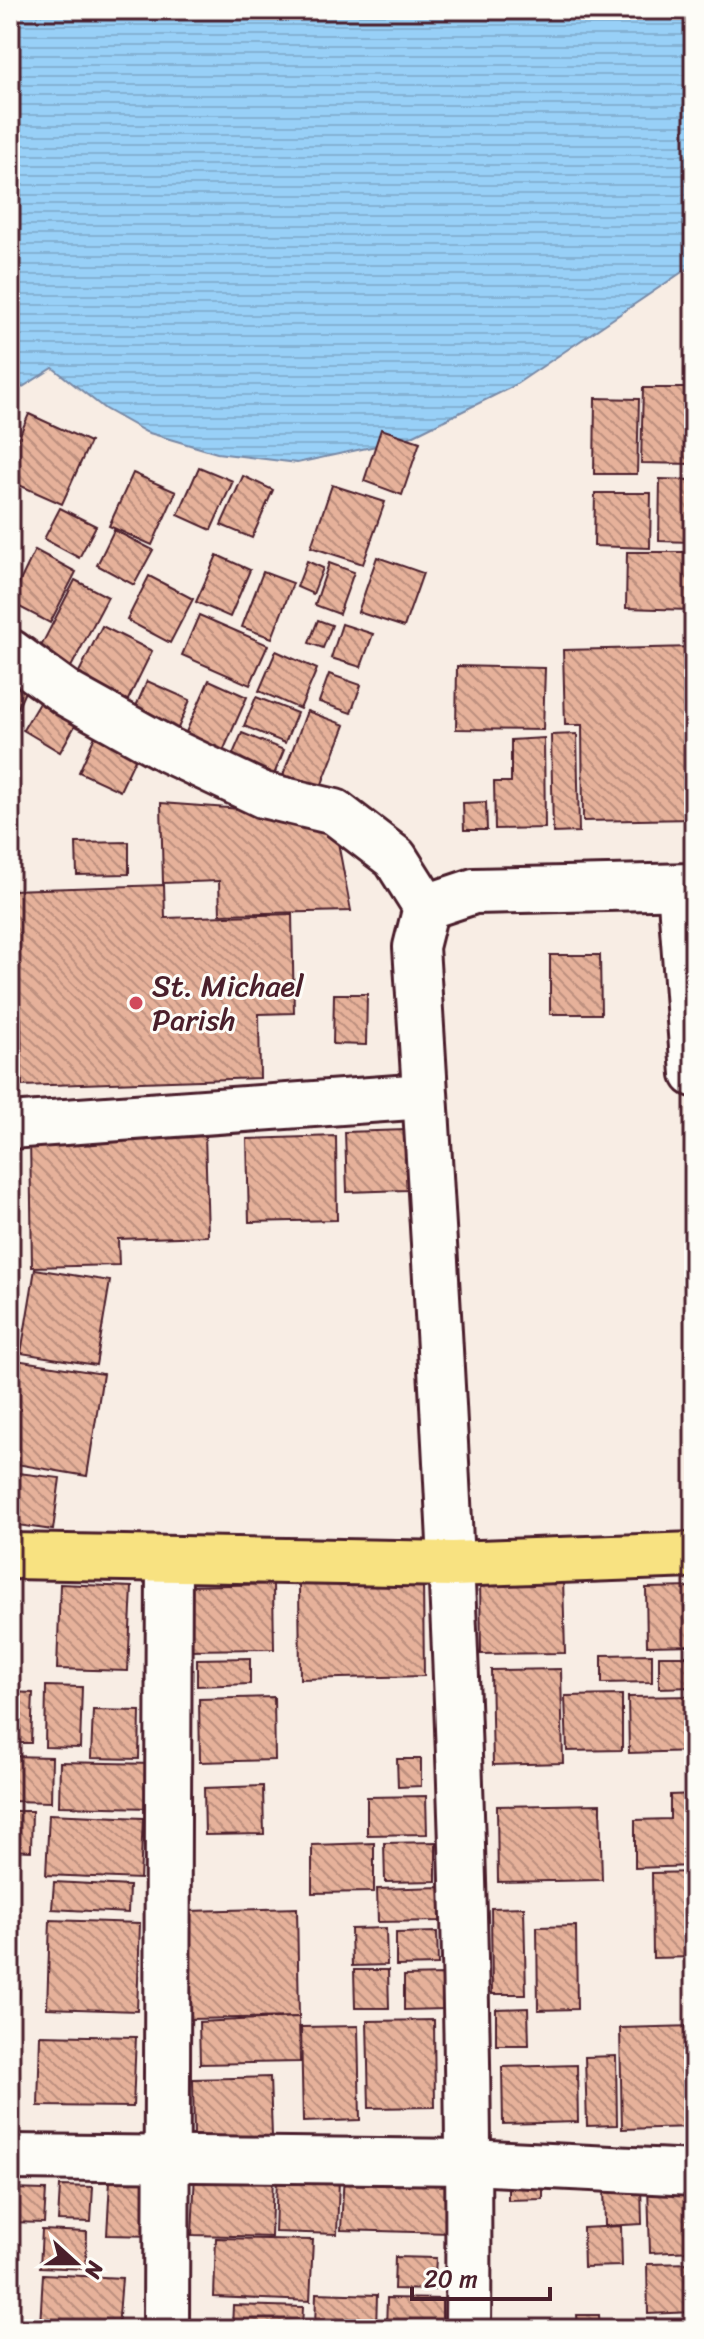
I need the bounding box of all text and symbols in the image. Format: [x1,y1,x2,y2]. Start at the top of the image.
place label: St. Michael Parish [152,959,305,1047]
marker: St. Michael Parish [127,994,145,1012]
north arrow [36,2223,116,2303]
scale bar [412,2251,550,2301]
text: N [73,2255,116,2285]
text: 20 m [424,2258,478,2300]

